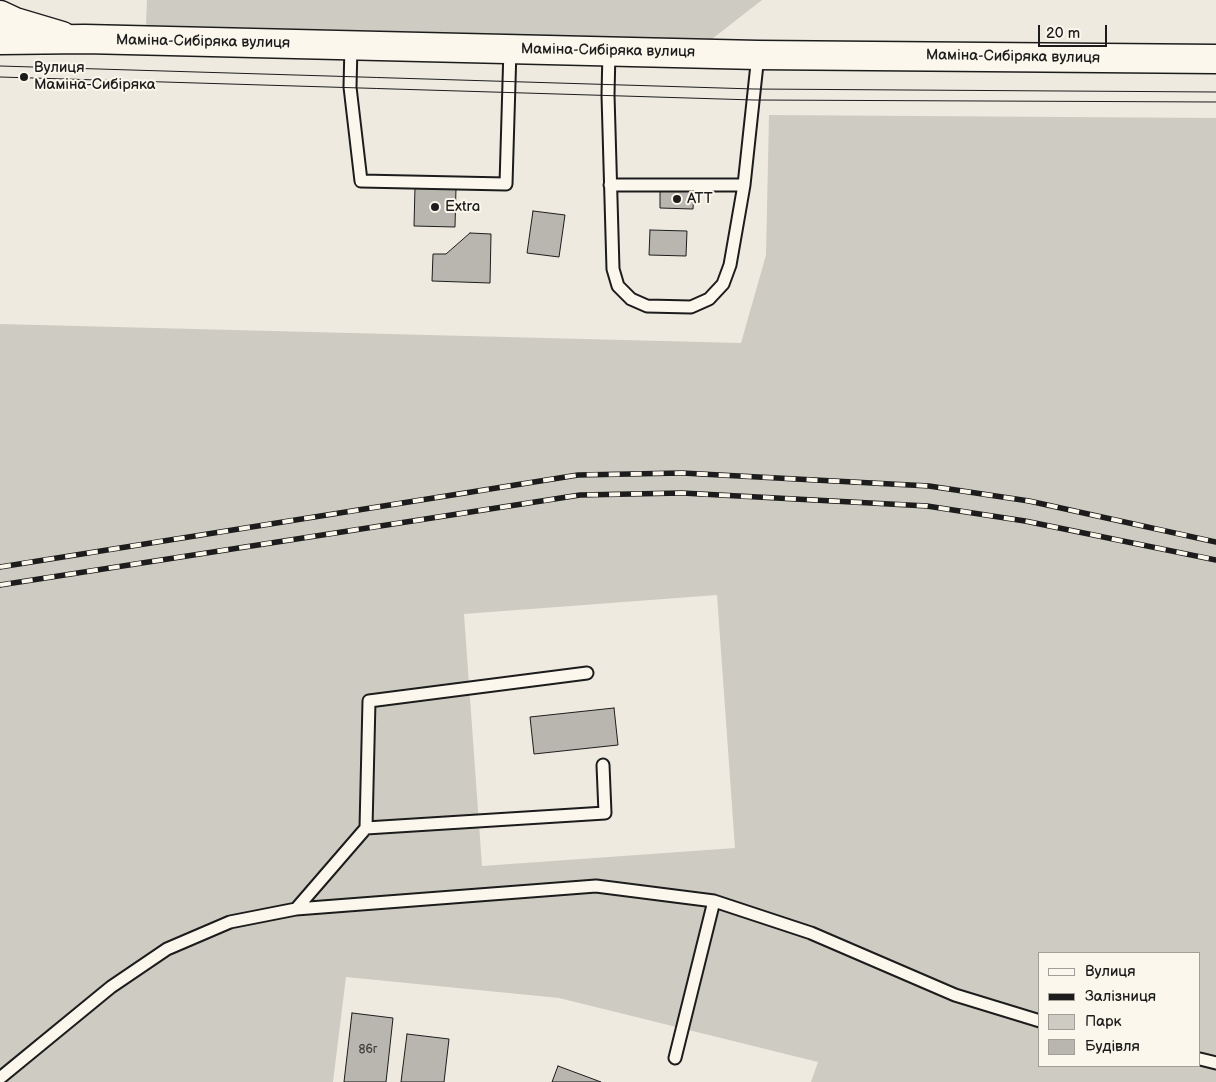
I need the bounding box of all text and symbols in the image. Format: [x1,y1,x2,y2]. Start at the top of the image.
scale bar [1041,15,1110,47]
text: 20 m [1046,24,1080,43]
street label: Маміна-Сибіряка вулиця [116,31,290,53]
street label: Маміна-Сибіряка вулиця [521,40,695,62]
street label: Маміна-Сибіряка вулиця [926,46,1100,68]
place label: Вулиця Маміна-Сибіряка [34,59,156,94]
marker: Вулиця Маміна-Сибіряка [18,71,30,83]
place label: ATT [687,190,713,208]
marker: ATT [671,193,683,205]
place label: Extra [445,198,480,216]
marker: Extra [429,201,441,213]
legend [1038,952,1201,1067]
text: Вулиця [1085,962,1136,981]
text: Залізниця [1085,987,1156,1006]
text: Парк [1085,1012,1122,1031]
text: Будівля [1085,1037,1140,1056]
house number: 86г [358,1043,378,1057]

